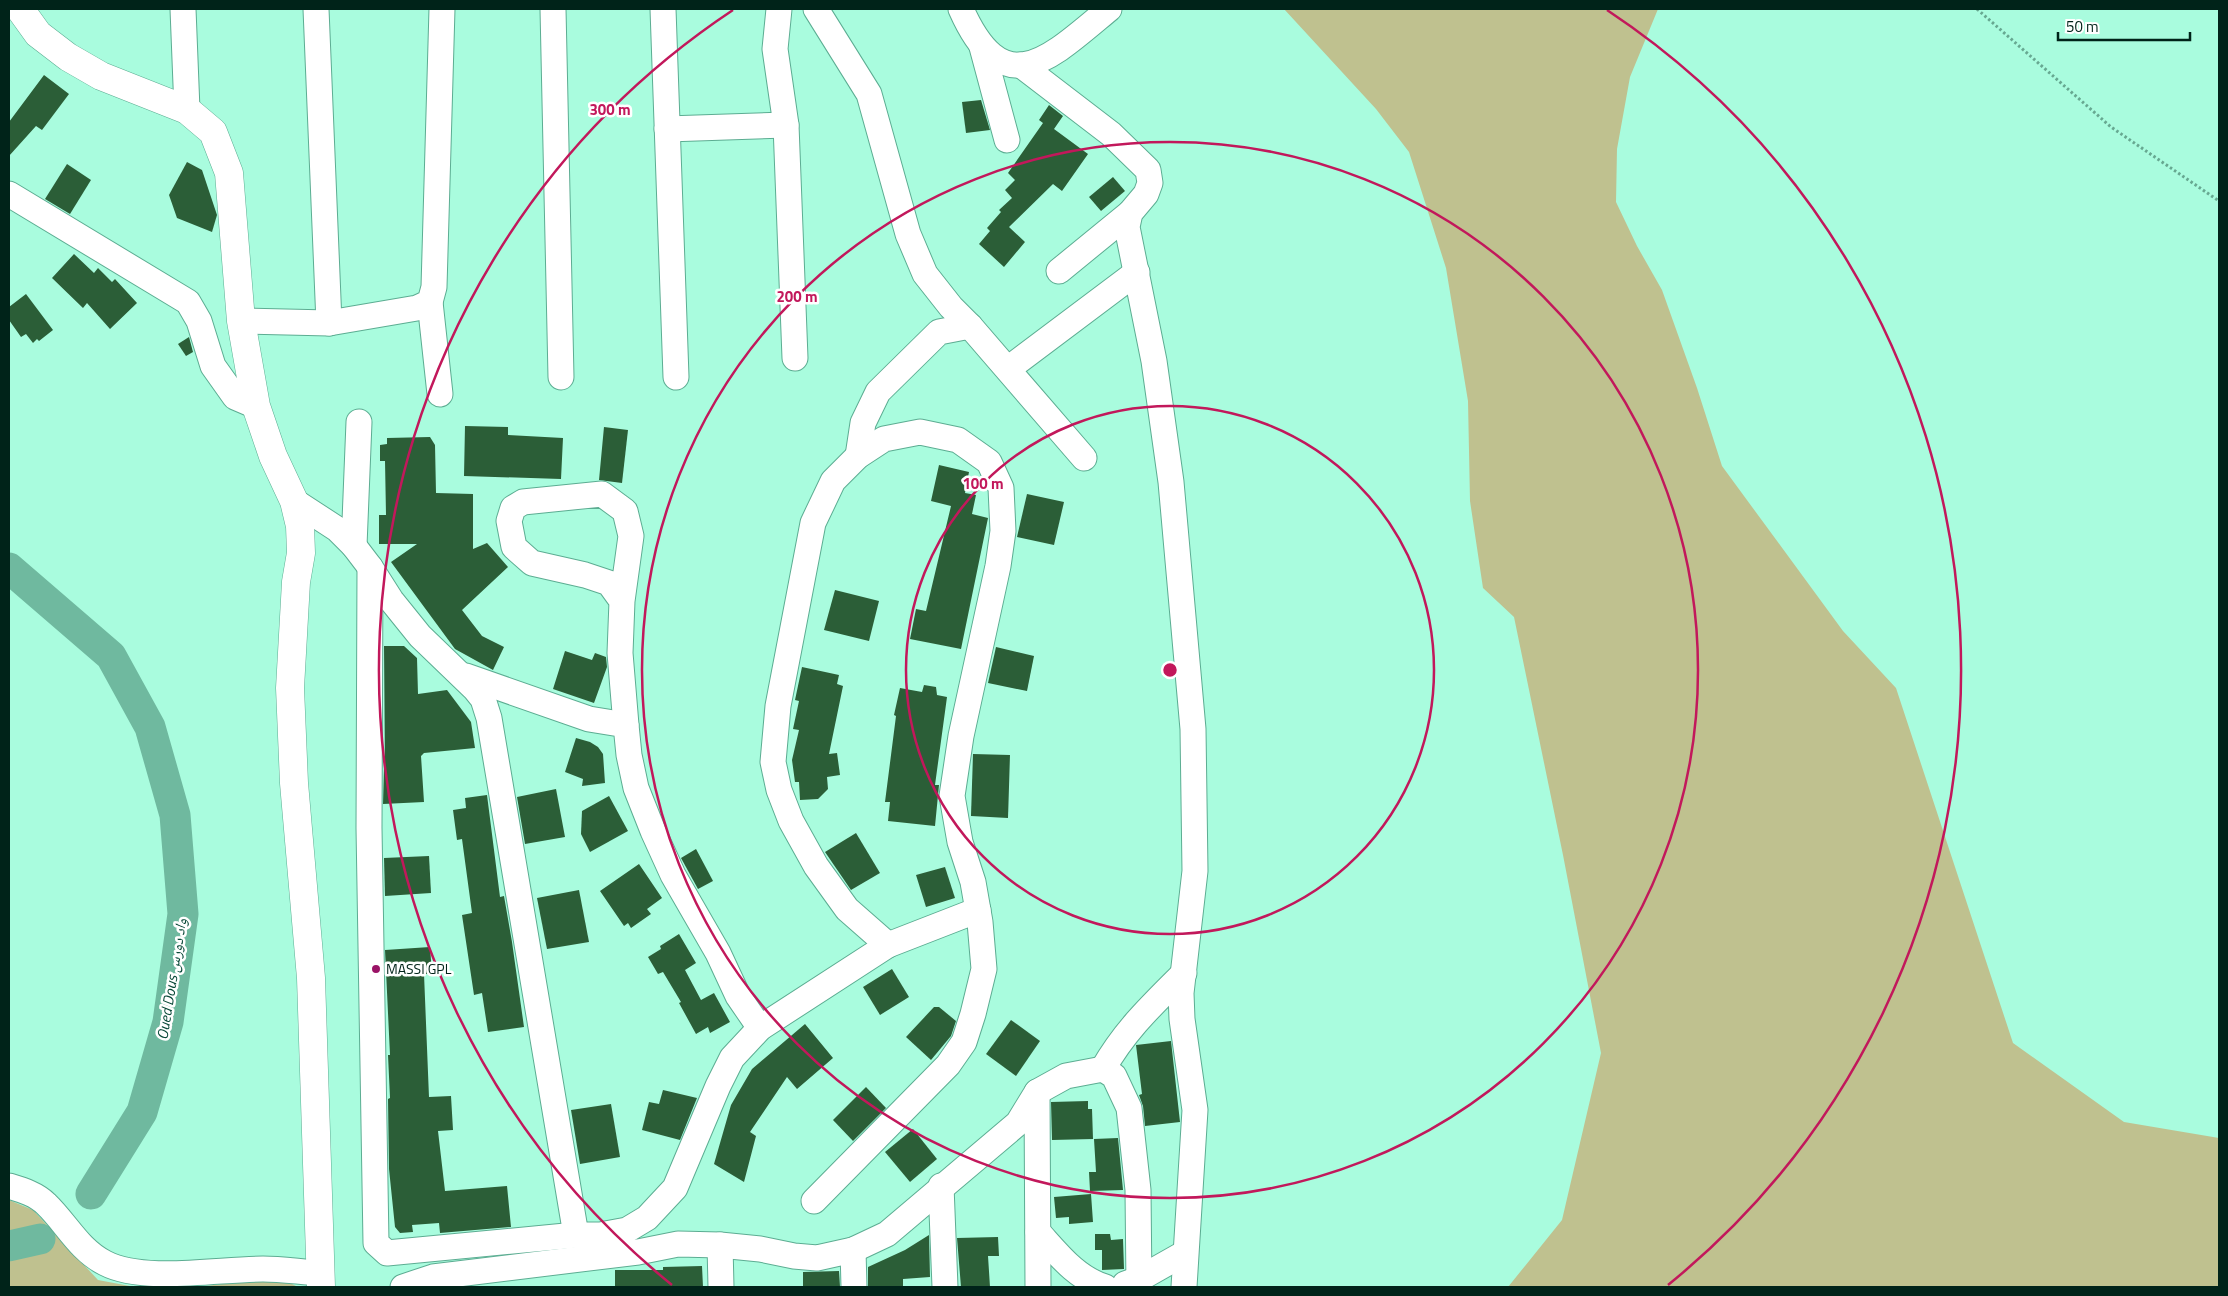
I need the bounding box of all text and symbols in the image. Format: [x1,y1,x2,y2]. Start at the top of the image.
scale bar [2058,10,2190,42]
text: 50 m [2066,15,2099,38]
text: 300 m [589,98,631,121]
text: 200 m [776,285,818,308]
text: 100 m [962,472,1004,495]
centre of rings [1161,661,1179,679]
water label: Oued Dous واد دورس [151,917,192,1041]
place label: MASSI GPL [386,958,452,979]
marker: MASSI GPL [370,963,382,975]

